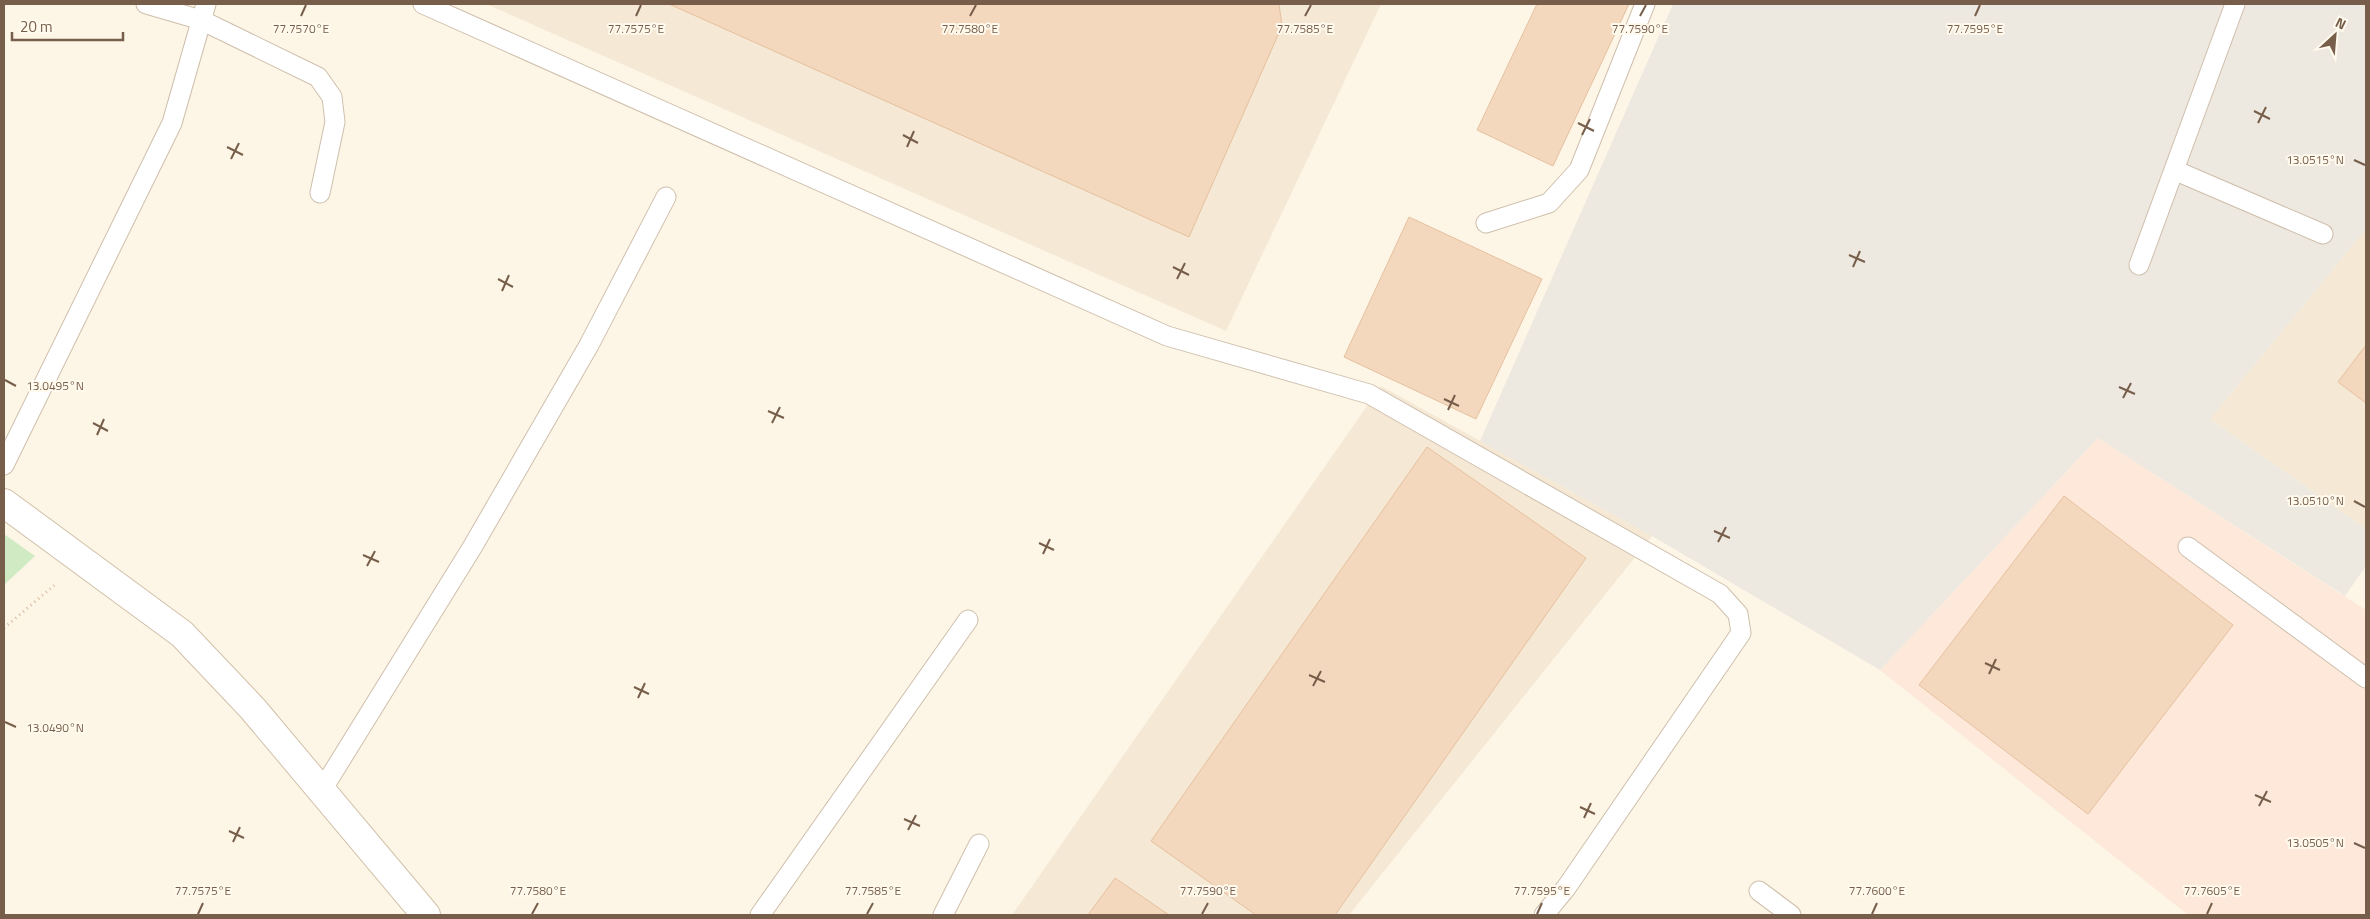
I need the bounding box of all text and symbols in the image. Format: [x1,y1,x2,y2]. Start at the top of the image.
scale bar [12,10,124,42]
north arrow [2310,10,2360,60]
text: N [2332,11,2350,34]
text: 20 m [20,15,53,38]
text: 77.7570°E [273,19,329,38]
text: 77.7575°E [608,19,664,38]
text: 77.7580°E [942,19,998,38]
text: 77.7585°E [1277,19,1333,38]
text: 77.7590°E [1612,19,1668,38]
text: 77.7595°E [1947,19,2003,38]
text: 13.0515°N [2286,150,2344,169]
text: 13.0495°N [26,376,84,395]
text: 13.0510°N [2286,491,2344,510]
text: 13.0490°N [26,718,84,737]
text: 13.0505°N [2286,833,2344,852]
text: 77.7575°E [175,881,231,900]
text: 77.7580°E [510,881,566,900]
text: 77.7585°E [845,881,901,900]
text: 77.7590°E [1180,881,1236,900]
text: 77.7595°E [1514,881,1570,900]
text: 77.7600°E [1849,881,1905,900]
text: 77.7605°E [2184,881,2240,900]

